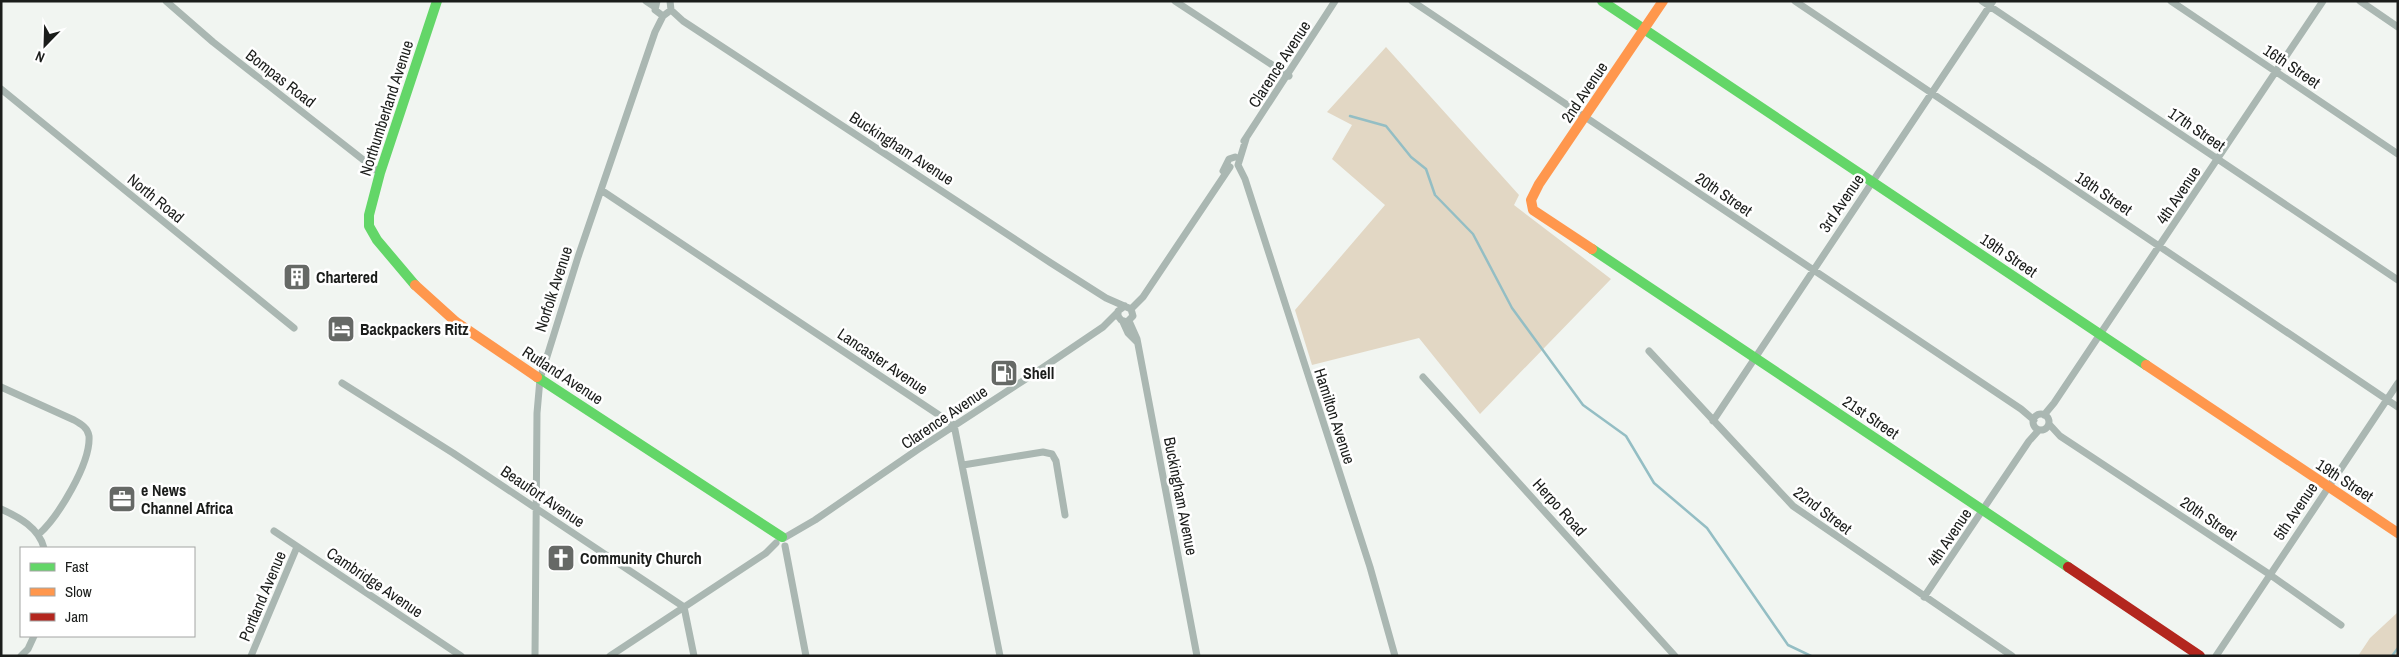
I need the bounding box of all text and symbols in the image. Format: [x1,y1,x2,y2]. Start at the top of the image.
street label: Clarence Avenue [1243,16,1315,112]
north arrow [20,20,70,70]
street label: Northumberland Avenue [354,37,418,179]
street label: 16th Street [2259,39,2325,93]
street label: Bompas Road [241,44,321,112]
text: N [33,47,47,67]
street label: 2nd Avenue [1556,57,1612,127]
street label: 17th Street [2164,102,2230,156]
street label: Buckingham Avenue [846,106,958,190]
street label: 4th Avenue [2151,162,2205,228]
street label: 18th Street [2071,166,2137,220]
street label: 20th Street [1691,167,1757,221]
street label: North Road [123,168,189,228]
street label: 3rd Avenue [1813,169,1869,237]
street label: 19th Street [1976,228,2042,282]
street label: Norfolk Avenue [529,243,577,335]
building icon: Chartered [282,262,312,292]
place label: Chartered [316,266,378,288]
hotel icon: Backpackers Ritz [326,314,356,344]
place label: Backpackers Ritz [360,318,469,340]
street label: Lancaster Avenue [833,323,933,399]
street label: Rutland Avenue [518,341,608,409]
fuel station icon: Shell [989,358,1019,388]
place label: Shell [1023,362,1054,384]
street label: Hamilton Avenue [1309,365,1361,467]
street label: Clarence Avenue [897,380,991,454]
street label: 21st Street [1839,390,1904,444]
street label: Buckingham Avenue [1159,435,1203,557]
street label: 19th Street [2312,453,2378,507]
street label: Beaufort Avenue [497,460,589,532]
street label: Herpo Road [1528,473,1592,541]
street label: 5th Avenue [2268,478,2322,544]
place label: e News Channel Africa [141,479,234,519]
street label: 22nd Street [1789,481,1857,539]
office icon: e News Channel Africa [107,484,137,514]
street label: 20th Street [2176,491,2242,545]
street label: 4th Avenue [1922,504,1976,570]
street label: Cambridge Avenue [322,542,428,622]
church icon: Community Church [546,543,576,573]
legend [20,547,195,637]
street label: Portland Avenue [233,547,291,645]
place label: Community Church [580,547,702,569]
text: Fast [65,556,89,577]
text: Slow [65,581,92,602]
text: Jam [65,606,88,627]

